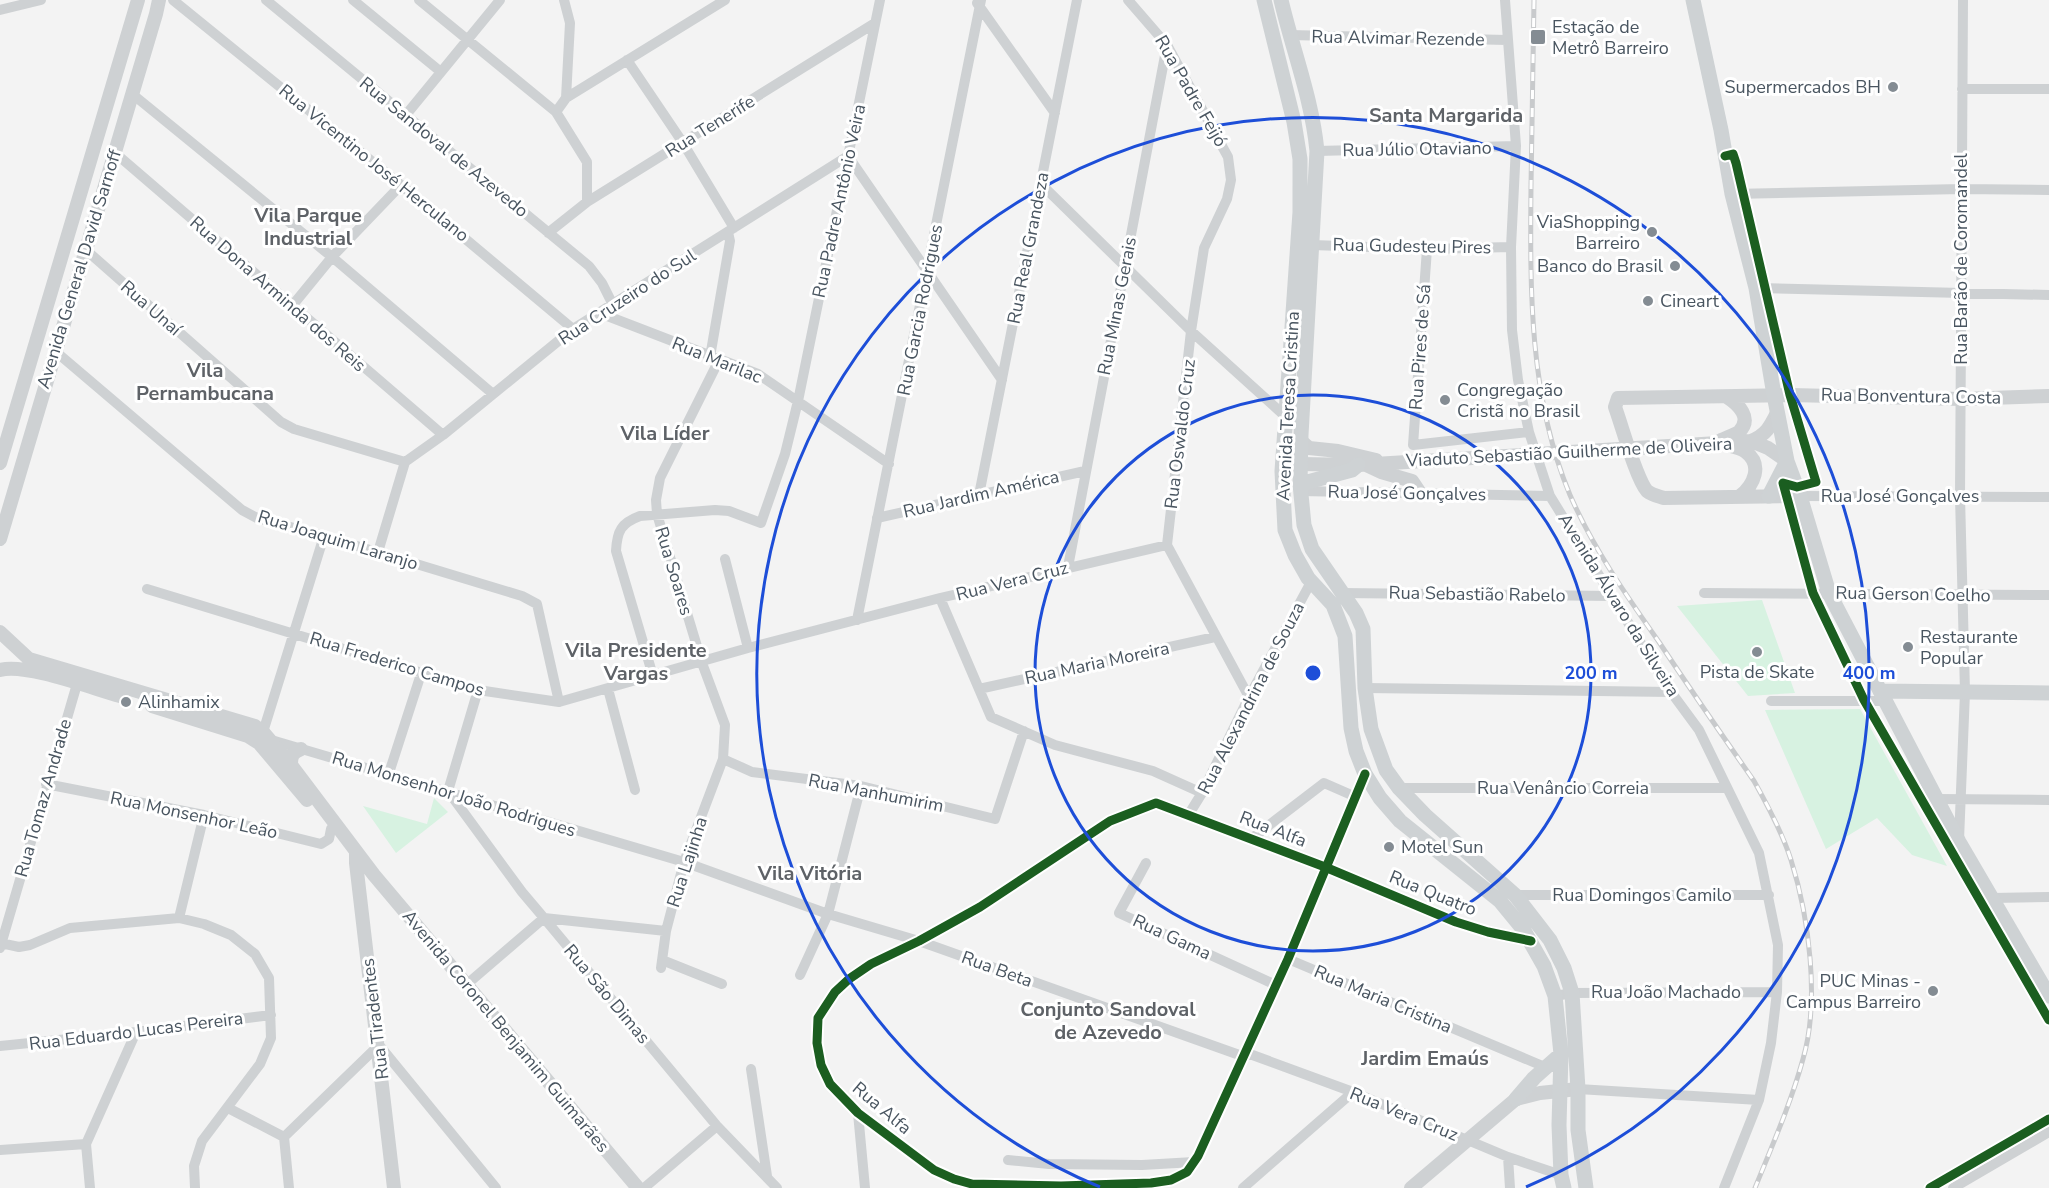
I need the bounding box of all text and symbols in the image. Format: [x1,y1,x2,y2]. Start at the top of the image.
place label: Estação de Metrô Barreiro [1552,15,1669,60]
street label: Rua Alvimar Rezende [1311,24,1485,52]
marker: Estação de Metrô Barreiro [1529,28,1547,46]
street label: Rua Padre Feijó [1149,31,1233,151]
street label: Rua Sandoval de Azevedo [355,71,533,223]
place label: Supermercados BH [1725,75,1881,99]
street label: Rua Vicentino José Herculano [274,79,474,247]
marker: Supermercados BH [1886,80,1900,94]
street label: Rua Tenerife [661,89,759,163]
street label: Rua Padre Antônio Veira [807,102,871,300]
district label: Santa Margarida [1369,102,1523,129]
street label: Rua Júlio Otaviano [1342,136,1492,162]
street label: Avenida General David Sarnoff [31,145,127,392]
street label: Rua Barão de Coromandel [1949,153,1973,365]
street label: Rua Real Grandeza [1002,170,1054,326]
district label: Vila Parque Industrial [253,202,362,252]
place label: ViaShopping Barreiro [1536,210,1640,255]
street label: Rua Dona Arminda dos Reis [185,211,371,377]
street label: Rua Garcia Rodrigues [892,222,948,398]
marker: ViaShopping Barreiro [1645,225,1659,239]
street label: Rua Gudesteu Pires [1332,233,1492,259]
street label: Rua Minas Gerais [1092,235,1142,377]
street label: Rua Cruzeiro do Sul [554,243,701,350]
place label: Banco do Brasil [1537,254,1664,278]
marker: Banco do Brasil [1668,259,1682,273]
street label: Rua Unaí [115,275,187,342]
street label: Rua Pires de Sá [1404,283,1436,411]
place label: Cineart [1660,289,1720,313]
marker: Cineart [1641,294,1655,308]
street label: Avenida Teresa Cristina [1271,311,1305,501]
street label: Rua Marilac [668,331,766,389]
district label: Vila Pernambucana [136,357,274,407]
street label: Rua Oswaldo Cruz [1159,358,1201,510]
place label: Congregação Cristã no Brasil [1457,378,1581,423]
street label: Rua Bonventura Costa [1821,382,2001,410]
marker: Congregação Cristã no Brasil [1438,393,1452,407]
district label: Vila Líder [619,420,710,447]
street label: Viaduto Sebastião Guilherme de Oliveira [1404,431,1733,473]
street label: Rua Jardim América [901,464,1061,524]
street label: Rua José Gonçalves [1327,480,1487,506]
street label: Rua José Gonçalves [1821,484,1979,508]
street label: Rua Joaquim Laranjo [255,504,421,576]
street label: Avenida Álvaro da Silveira [1553,509,1685,701]
street label: Rua Soares [649,524,699,618]
street label: Rua Vera Cruz [953,555,1071,607]
street label: Rua Sebastião Rabelo [1388,580,1566,608]
street label: Rua Gerson Coelho [1835,581,1991,607]
street label: Rua Alexandrina de Souza [1192,598,1310,798]
place label: Restaurante Popular [1920,625,2018,670]
street label: Rua Frederico Campos [307,626,487,702]
street label: Rua Maria Moreira [1022,636,1172,690]
district label: Vila Presidente Vargas [564,637,707,687]
marker: Restaurante Popular [1901,640,1915,654]
marker: Pista de Skate [1750,645,1764,659]
place label: Pista de Skate [1700,660,1814,684]
text: 200 m [1564,661,1618,685]
text: 400 m [1842,661,1896,685]
centre of rings [1303,663,1323,683]
place label: Alinhamix [138,690,220,714]
marker: Alinhamix [119,695,133,709]
street label: Rua Tomaz Andrade [9,716,77,880]
street label: Rua Monsenhor João Rodrigues [329,745,579,843]
street label: Rua Manhumirim [806,768,946,818]
street label: Rua Venâncio Correia [1477,776,1649,800]
street label: Rua Monsenhor Leão [108,786,280,844]
street label: Rua Alfa [1236,805,1310,853]
street label: Rua Lajinha [661,814,713,910]
place label: Motel Sun [1401,835,1483,859]
marker: Motel Sun [1382,840,1396,854]
district label: Vila Vitória [757,860,862,887]
street label: Rua Quatro [1386,865,1480,921]
street label: Rua Domingos Camilo [1552,883,1732,907]
street label: Avenida Coronel Benjamim Guimarães [397,905,615,1157]
street label: Rua Gama [1129,908,1215,966]
street label: Rua São Dimas [558,939,656,1049]
street label: Rua Beta [958,945,1036,993]
street label: Rua Tiradentes [356,957,394,1081]
street label: Rua Maria Cristina [1310,959,1456,1039]
place label: PUC Minas - Campus Barreiro [1786,969,1921,1014]
street label: Rua João Machado [1591,980,1741,1004]
marker: PUC Minas - Campus Barreiro [1926,984,1940,998]
district label: Conjunto Sandoval de Azevedo [1020,996,1196,1046]
street label: Rua Eduardo Lucas Pereira [28,1006,244,1056]
district label: Jardim Emaús [1360,1045,1489,1072]
street label: Rua Alfa [847,1076,917,1140]
street label: Rua Vera Cruz [1346,1081,1462,1147]

